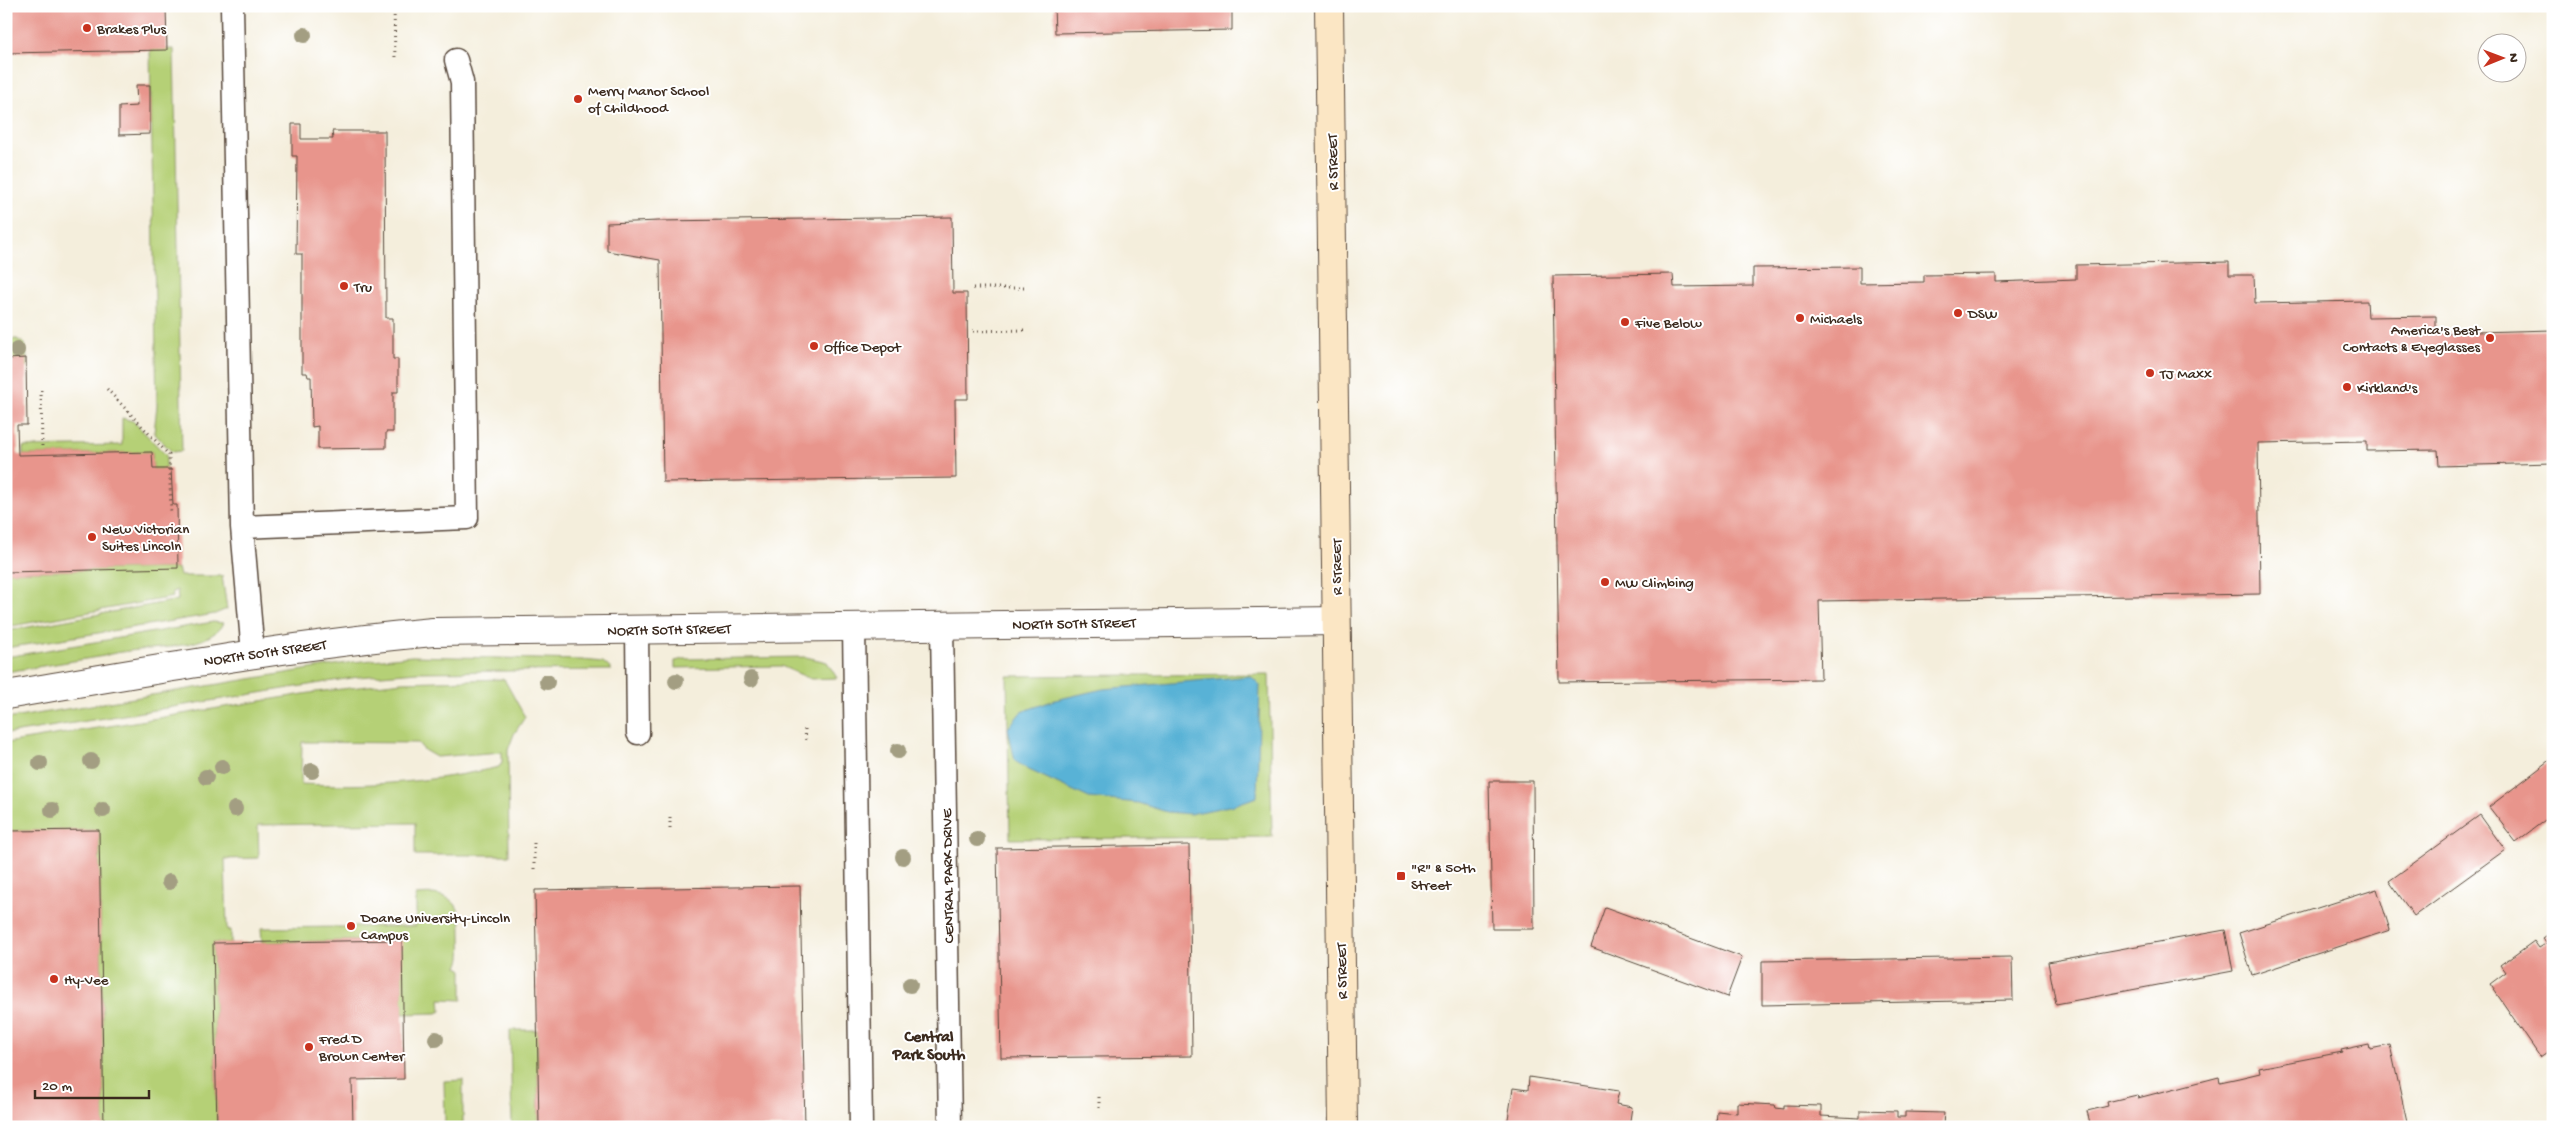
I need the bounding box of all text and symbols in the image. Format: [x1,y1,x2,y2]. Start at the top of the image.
place label: Brakes Plus [96,21,166,39]
marker: Brakes Plus [81,22,93,34]
north arrow [2476,32,2526,82]
text: N [2504,53,2521,63]
place label: Merry Manor School of Childhood [588,83,709,118]
marker: Merry Manor School of Childhood [572,93,584,105]
street label: R STREET [1324,132,1343,190]
place label: Tru [353,279,372,297]
marker: Tru [338,280,350,292]
place label: DSW [1967,306,1998,324]
marker: DSW [1952,307,1964,319]
place label: Michaels [1810,311,1862,329]
marker: Michaels [1794,312,1806,324]
place label: Five Below [1634,315,1702,333]
marker: Five Below [1619,316,1631,328]
place label: America's Best Contacts & Eyeglasses [2343,322,2482,357]
marker: America's Best Contacts & Eyeglasses [2484,332,2496,344]
place label: Office Depot [824,339,903,357]
marker: Office Depot [808,340,820,352]
place label: TJ Maxx [2159,366,2212,384]
marker: TJ Maxx [2144,367,2156,379]
place label: Kirkland's [2357,380,2418,398]
marker: Kirkland's [2341,381,2353,393]
place label: New Victorian Suites Lincoln [102,521,189,556]
marker: New Victorian Suites Lincoln [86,531,98,543]
street label: R STREET [1329,538,1347,595]
place label: MW Climbing [1615,575,1694,593]
marker: MW Climbing [1599,576,1611,588]
street label: NORTH 50TH STREET [1012,615,1137,635]
street label: NORTH 50TH STREET [607,621,732,641]
street label: NORTH 50TH STREET [203,636,329,672]
street label: CENTRAL PARK DRIVE [939,808,959,943]
place label: "R" & 50th Street [1411,860,1476,895]
marker: "R" & 50th Street [1395,870,1407,882]
place label: Doane University-Lincoln Campus [360,910,510,945]
marker: Doane University-Lincoln Campus [345,920,357,932]
street label: R STREET [1333,941,1352,999]
place label: Hy-Vee [64,972,109,990]
marker: Hy-Vee [48,973,60,985]
district label: Central Park South [892,1029,966,1066]
place label: Fred D Brown Center [318,1031,406,1066]
marker: Fred D Brown Center [303,1041,315,1053]
scale bar [35,1068,149,1100]
text: 20 m [42,1078,72,1096]

